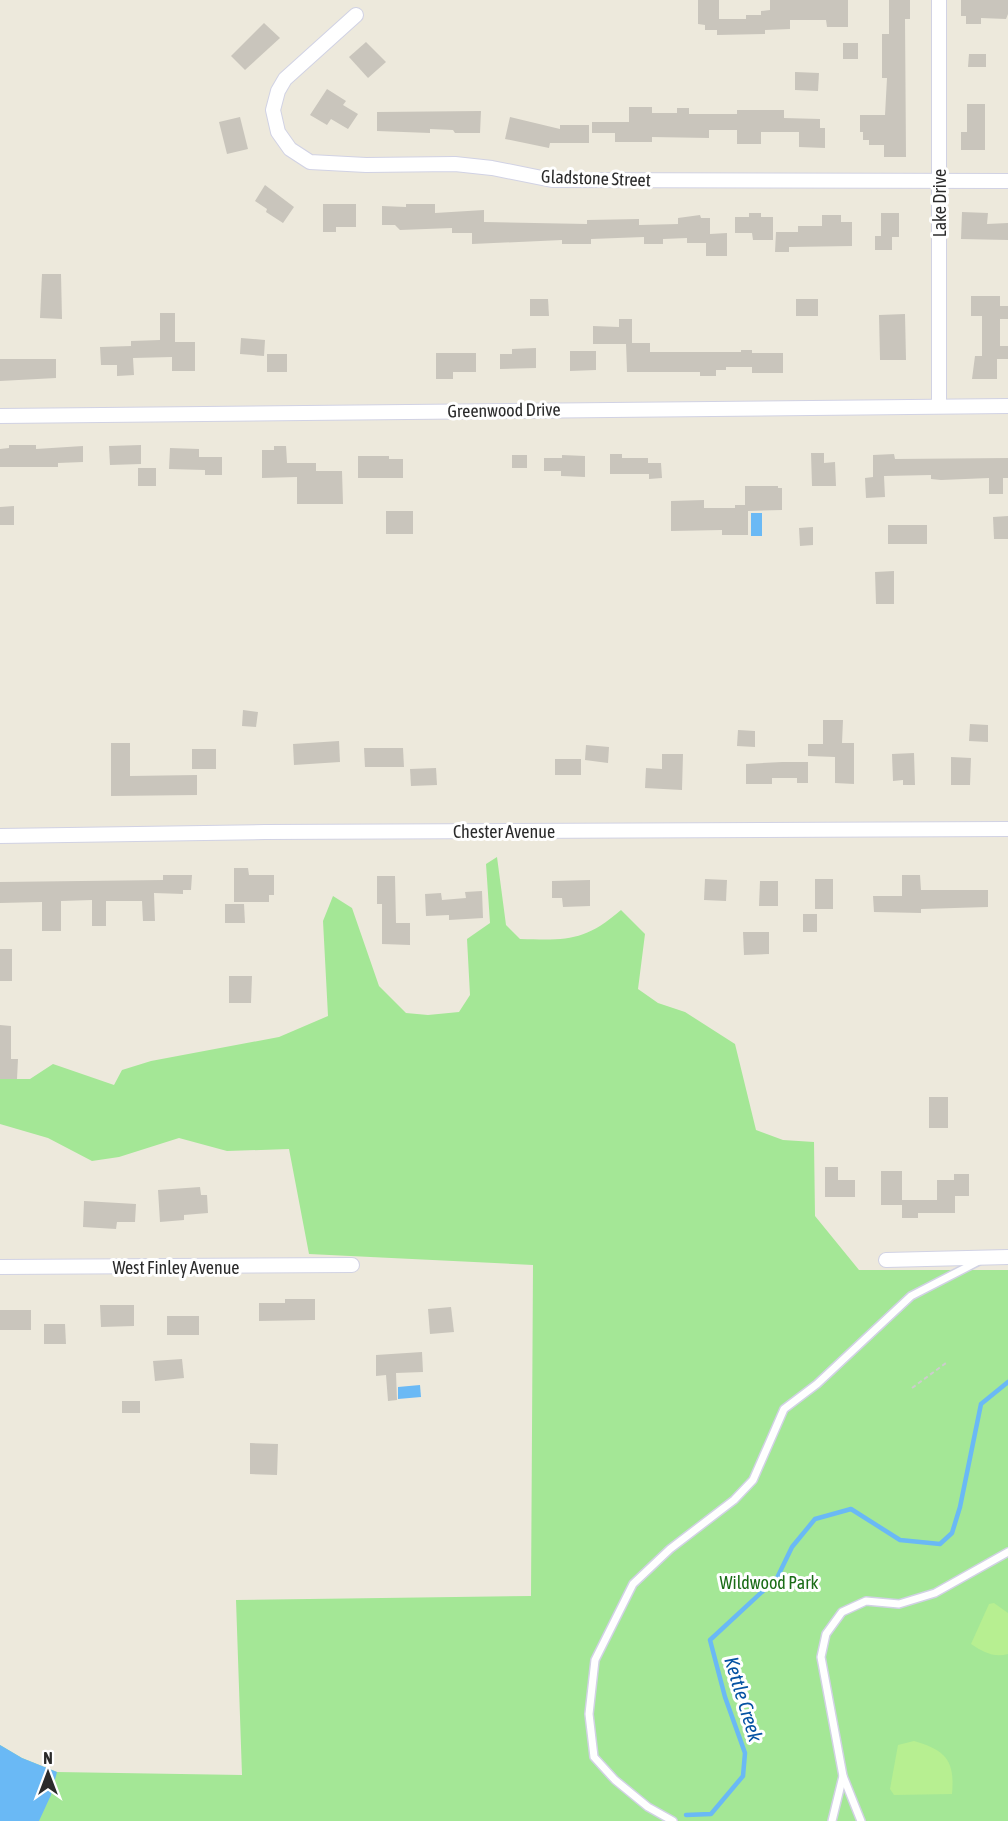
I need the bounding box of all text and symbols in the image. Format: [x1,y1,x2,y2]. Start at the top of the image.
street label: Gladstone Street [541,166,651,190]
street label: Lake Drive [929,169,950,237]
street label: Greenwood Drive [447,399,561,421]
street label: Chester Avenue [453,821,555,842]
street label: West Finley Avenue [112,1257,240,1278]
park label: Wildwood Park [720,1572,819,1593]
water label: Kettle Creek [720,1654,768,1744]
north arrow [18,1743,78,1803]
text: N [43,1749,53,1767]

